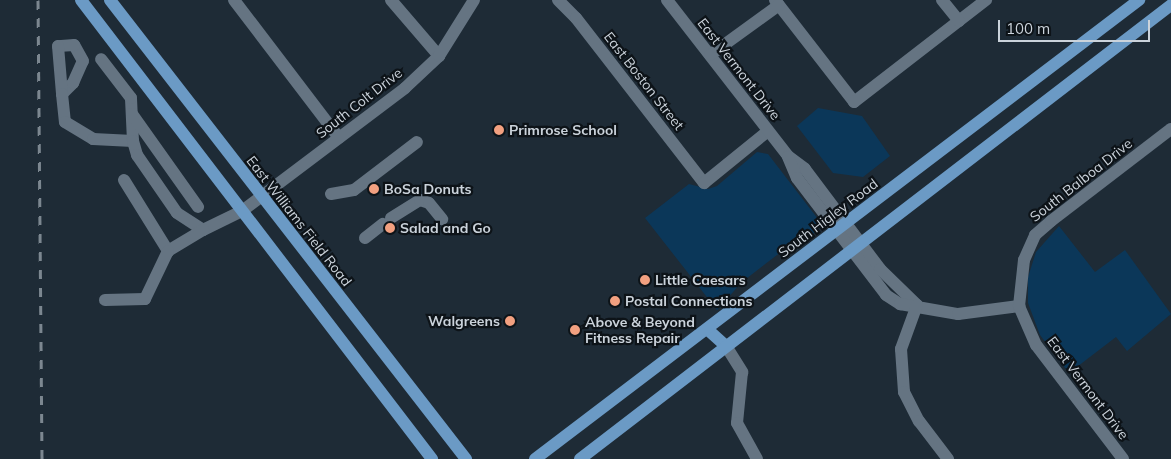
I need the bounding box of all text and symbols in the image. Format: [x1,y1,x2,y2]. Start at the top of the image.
scale bar [1001,10,1154,42]
street label: East Vermont Drive [694,15,784,123]
text: 100 m [1006,19,1050,38]
street label: East Boston Street [601,29,687,133]
street label: South Colt Drive [313,64,405,142]
place label: Primrose School [509,122,617,138]
marker: Primrose School [493,124,505,136]
street label: South Balboa Drive [1027,135,1135,225]
street label: East Williams Field Road [243,153,355,289]
street label: South Higley Road [775,175,881,261]
place label: BoSa Donuts [384,181,472,197]
marker: BoSa Donuts [368,183,380,195]
place label: Salad and Go [400,220,491,236]
marker: Salad and Go [384,222,396,234]
place label: Little Caesars [655,272,746,288]
marker: Little Caesars [639,274,651,286]
place label: Postal Connections [625,293,752,309]
marker: Postal Connections [609,295,621,307]
place label: Walgreens [428,313,500,329]
place label: Above & Beyond Fitness Repair [585,314,695,347]
marker: Walgreens [504,315,516,327]
marker: Above & Beyond Fitness Repair [569,324,581,336]
street label: East Vermont Drive [1044,333,1132,443]

